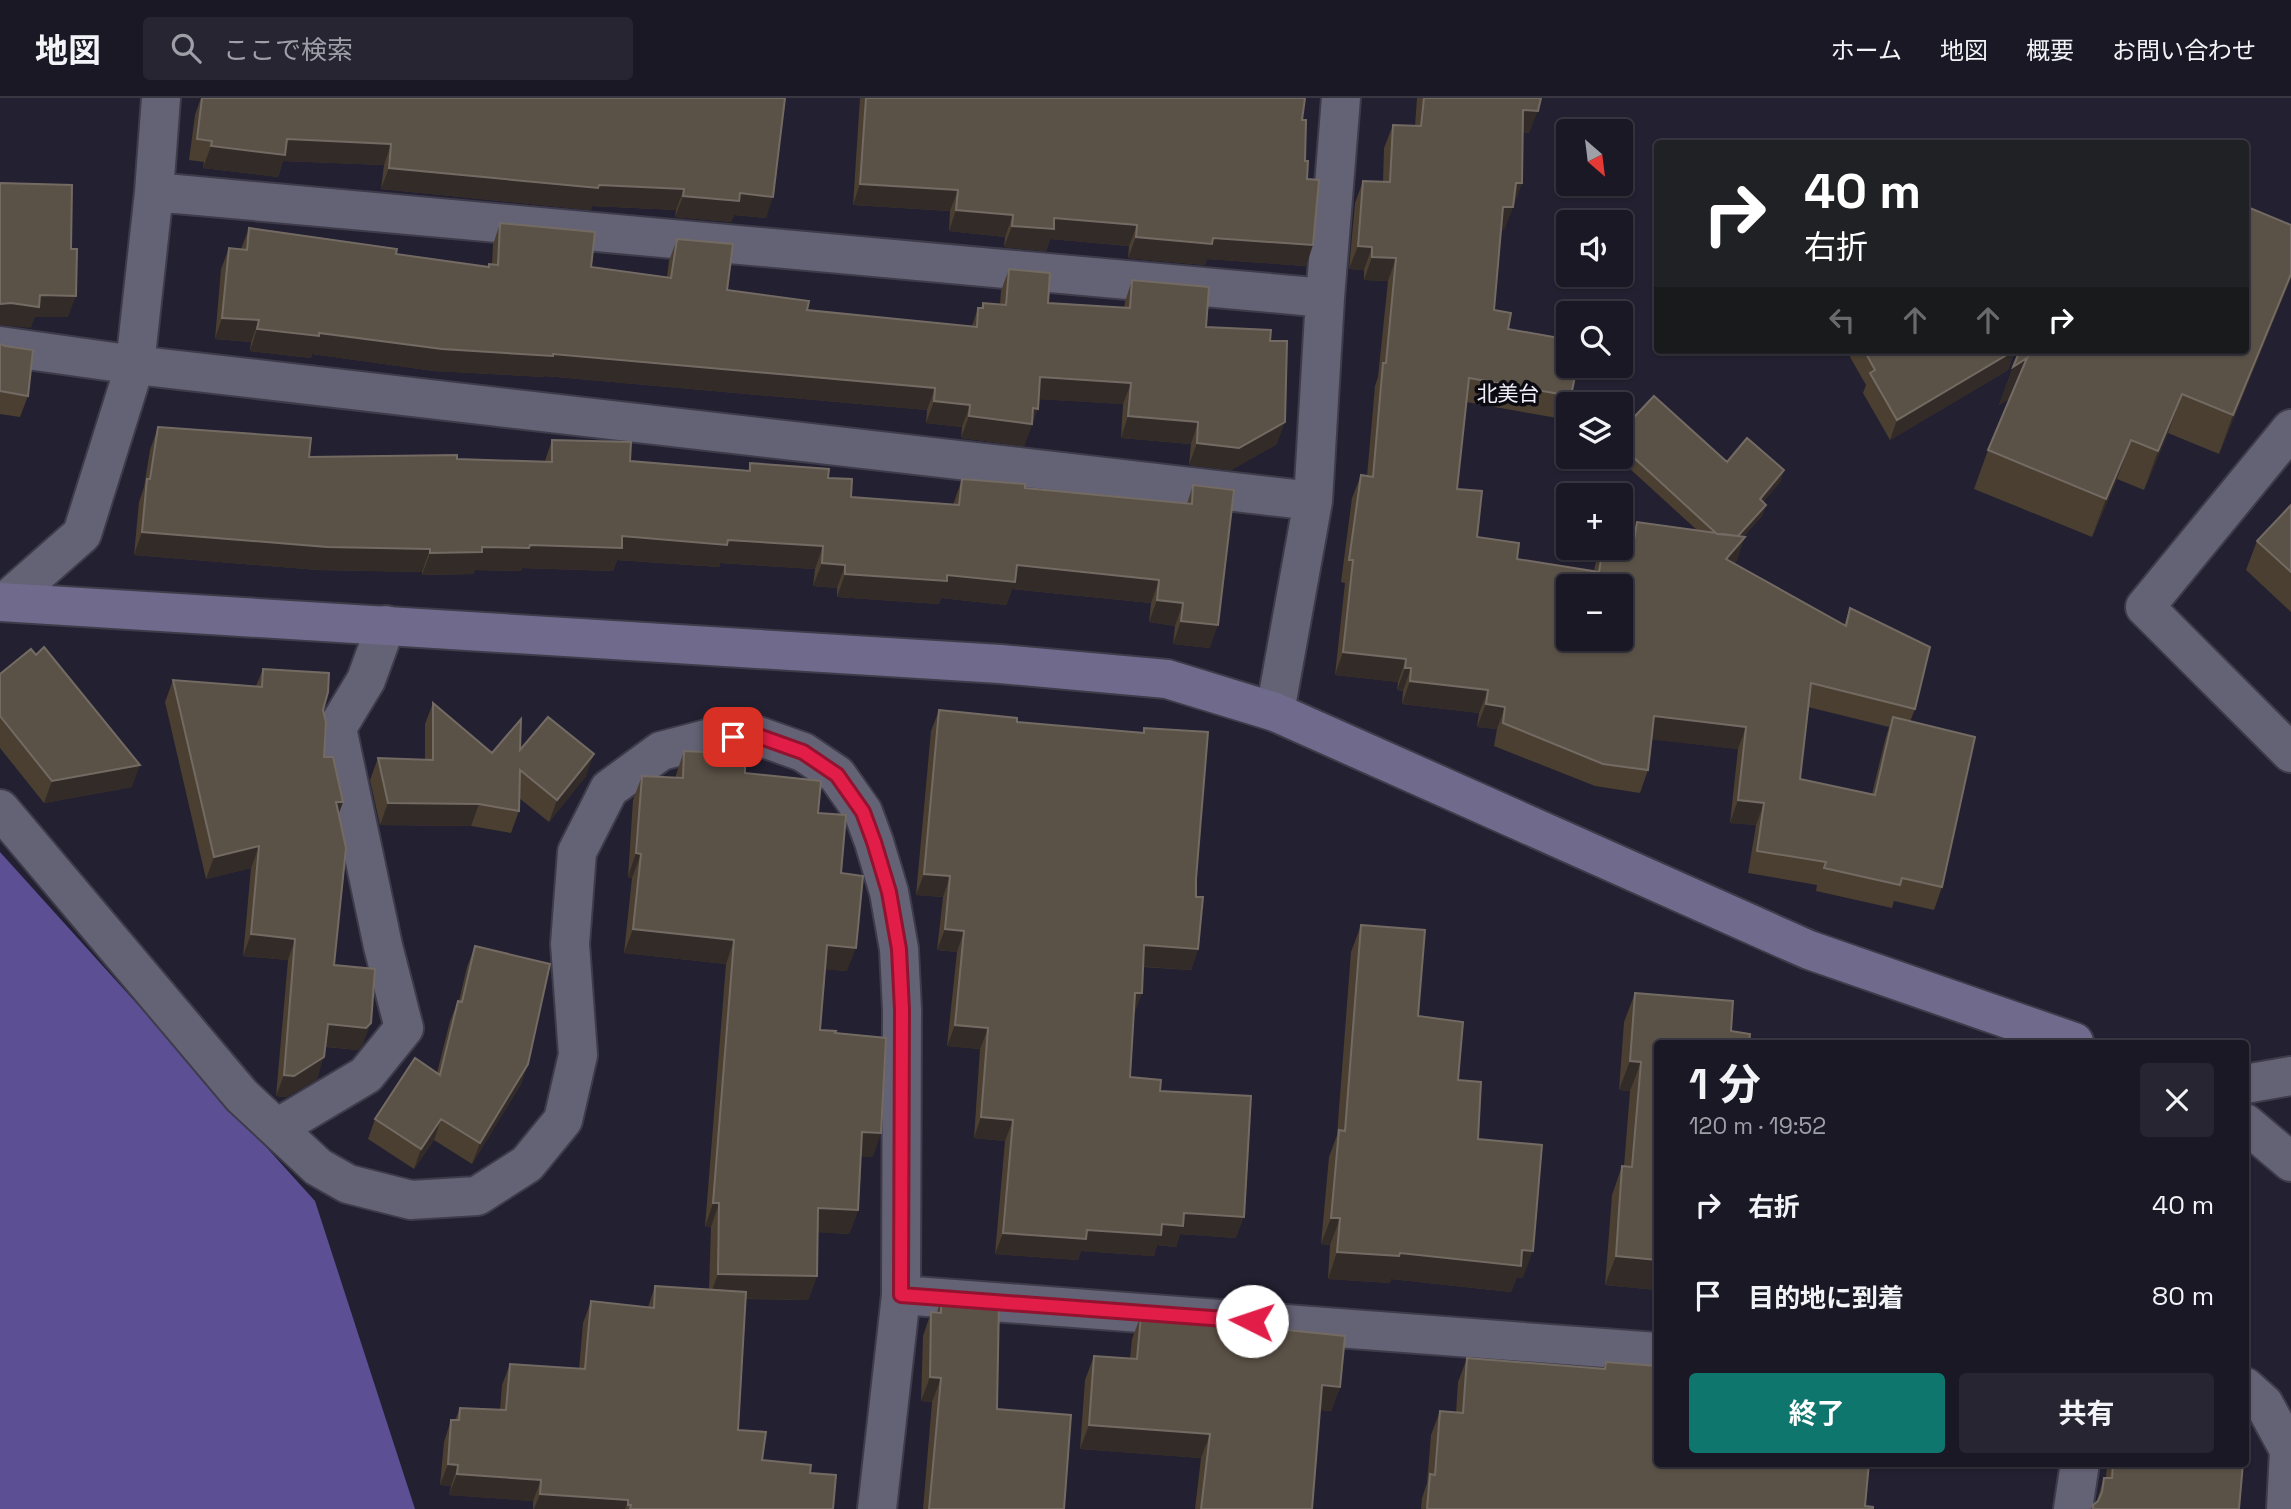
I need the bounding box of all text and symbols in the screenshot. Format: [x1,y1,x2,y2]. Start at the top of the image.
search box [143,17,633,80]
icon: search [167,29,205,67]
text: 地図 [35,30,101,72]
text: ここで検索 [223,33,353,67]
text: ホーム [1831,35,1902,66]
text: 地図 [1940,35,1988,66]
text: 概要 [2026,35,2074,66]
text: お問い合わせ [2112,35,2256,66]
north arrow [1556,119,1633,196]
map controls [1556,119,1633,651]
text: 40 m [1804,160,1921,222]
icon: right [1689,168,1780,259]
button: sound [1556,210,1633,287]
text: 右折 [1804,227,1868,267]
button: search [1556,301,1633,378]
icon: left [1823,301,1861,339]
icon: ahead [1896,301,1934,339]
icon: ahead [1969,301,2007,339]
icon: right [2042,301,2080,339]
district label: 北美台 [1477,380,1540,407]
button: layers [1556,392,1633,469]
button: + [1556,483,1633,560]
button: − [1556,574,1633,651]
pin [703,707,763,767]
icon: arrive [714,718,752,756]
text: 1 分 [1689,1058,1761,1111]
button: close [2140,1063,2214,1137]
text: 120 m · 19:52 [1689,1111,1826,1141]
icon: right [1689,1186,1727,1224]
text: 40 m [2152,1188,2214,1222]
text: 右折 [1748,1190,1800,1224]
icon: arrive [1689,1277,1727,1315]
text: 80 m [2152,1279,2214,1313]
text: 目的地に到着 [1748,1281,1904,1315]
position arrow [1215,1284,1289,1358]
button: 終了 [1689,1373,1945,1453]
button: 共有 [1959,1373,2214,1453]

